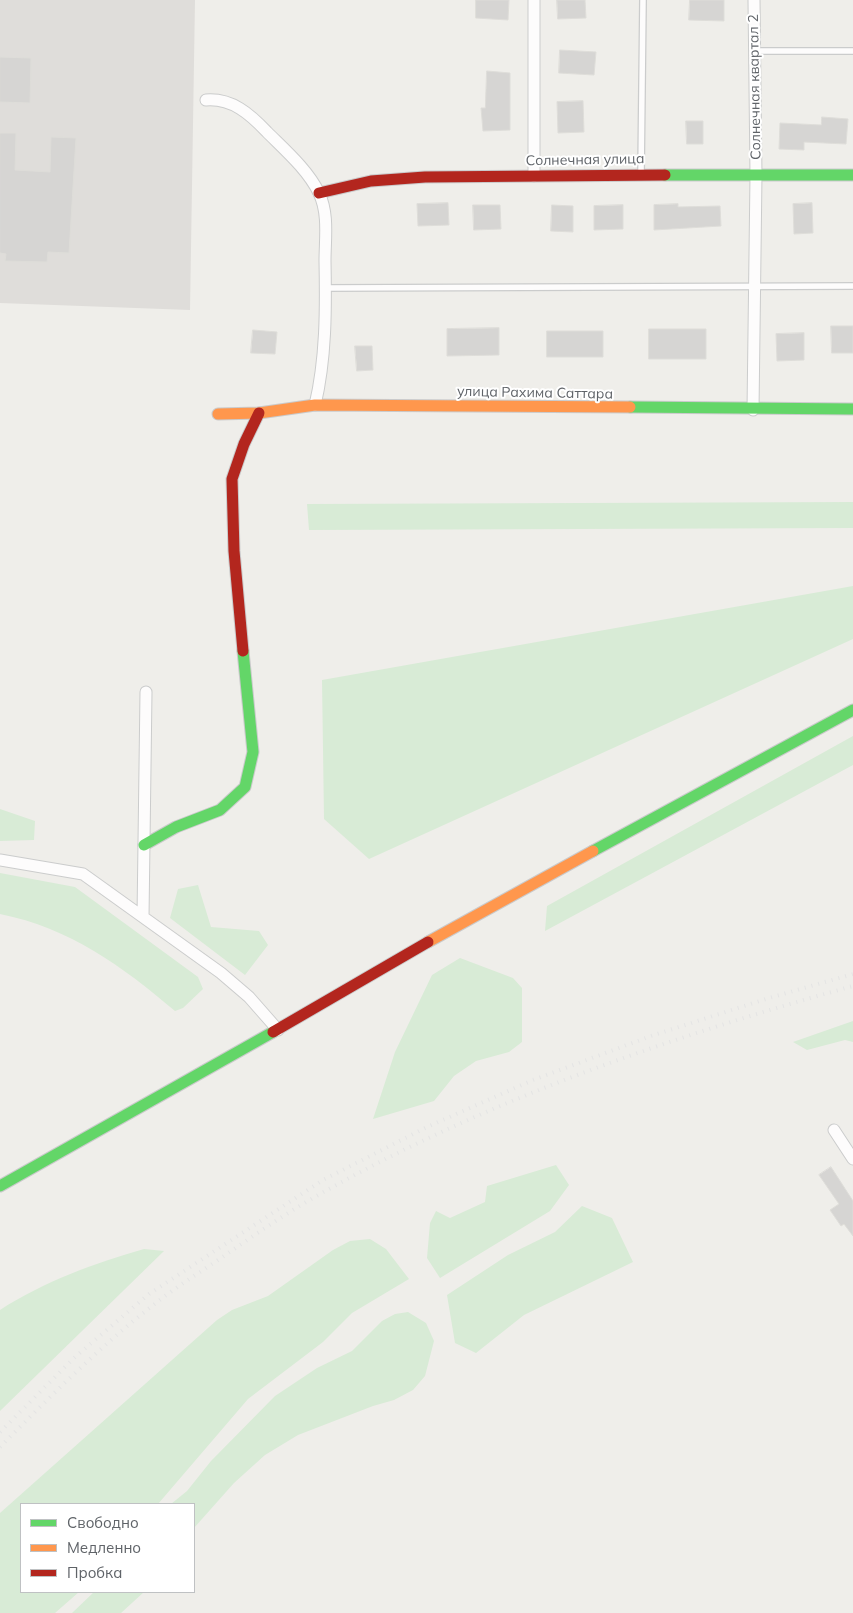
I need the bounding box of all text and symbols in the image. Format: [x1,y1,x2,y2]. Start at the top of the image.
street label: Солнечная квартал 2 [745,14,765,160]
street label: Солнечная улица [526,151,644,169]
street label: улица Рахима Саттара [457,383,613,403]
legend [20,1503,195,1593]
text: Свободно [67,1513,139,1532]
text: Медленно [67,1538,141,1557]
text: Пробка [67,1563,122,1582]

